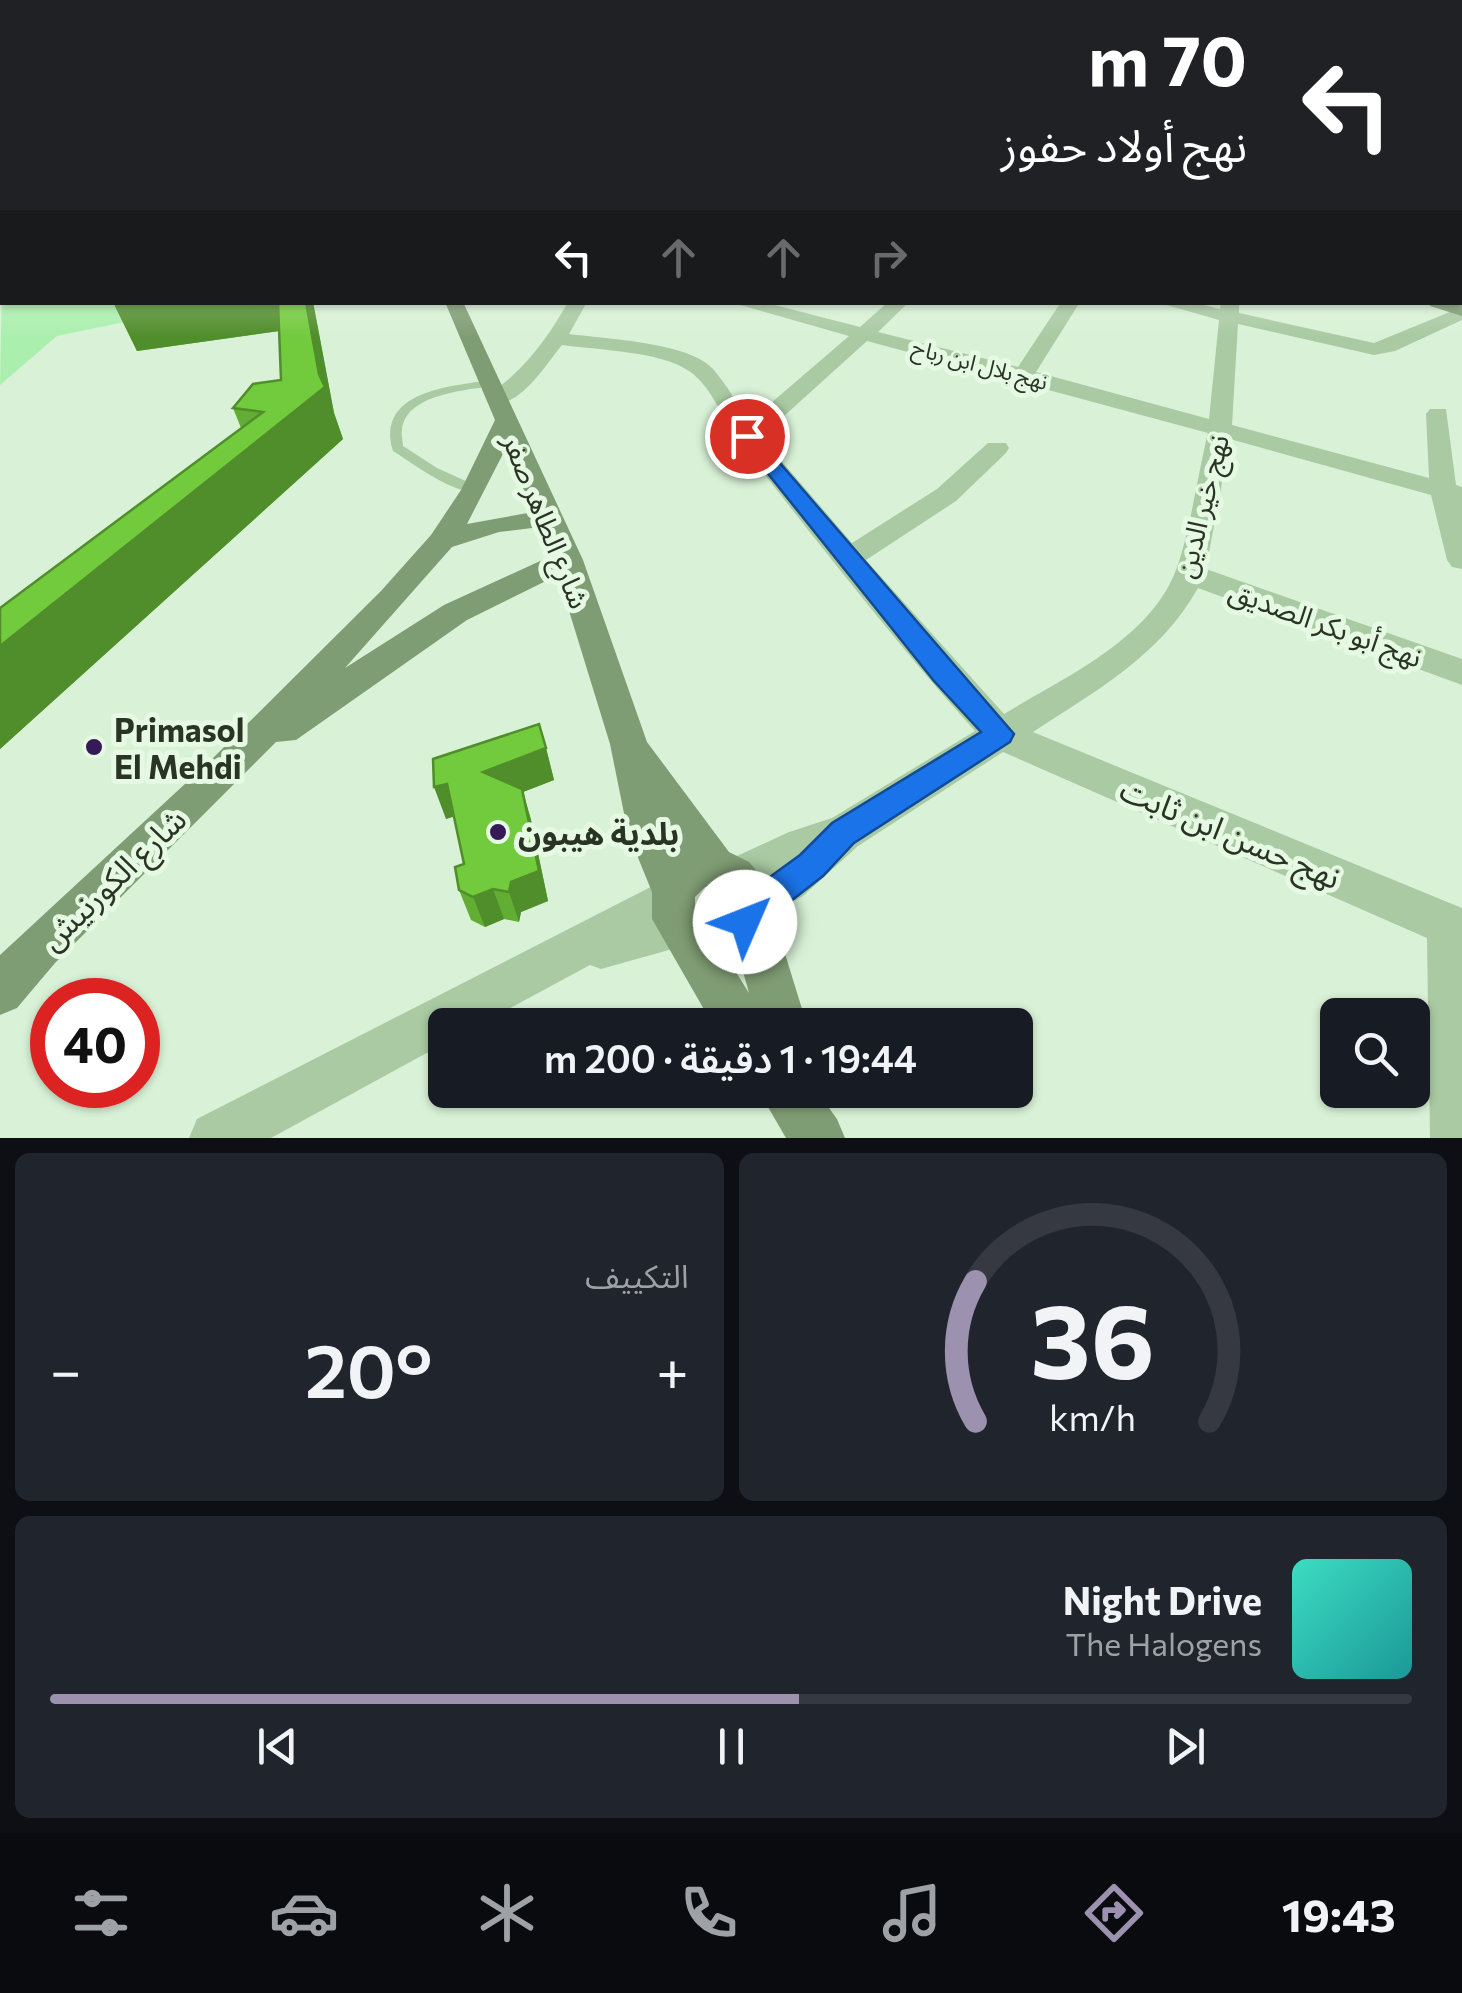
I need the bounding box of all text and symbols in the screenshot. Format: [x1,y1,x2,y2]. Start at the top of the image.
text: 70 m [1088,15,1247,100]
icon: left [1282,40,1412,170]
text: نهج أولاد حفوز [1001,116,1247,171]
icon: left [546,230,601,285]
icon: ahead [651,230,706,285]
icon: ahead [756,230,811,285]
icon: right [861,230,916,285]
street label: نهج بلال ابن رباح [908,333,1051,399]
pin [705,394,790,479]
icon: arrive [720,409,775,464]
street label: شارع الطاهر صفر [492,428,597,615]
street label: نهج خير الدين [1167,431,1240,582]
street label: نهج أبو بكر الصديق [1223,572,1427,678]
place label: Primasol El Mehdi [114,709,244,786]
marker: Primasol El Mehdi [83,736,105,758]
street label: نهج حسن ابن ثابت [1112,768,1347,902]
street label: شارع الكورنيش [31,798,198,962]
place label: بلدية هيبون [518,812,679,852]
marker: بلدية هيبون [487,821,509,843]
position arrow [693,870,797,974]
speed limit sign: 40 [30,978,160,1108]
map controls [1320,998,1430,1108]
button: search [1320,998,1430,1108]
text: 19:44 · 1 دقيقة · 200 m [544,1034,917,1081]
text: التكييف [585,1255,689,1295]
text: 36 [1030,1273,1155,1400]
text: 20° [305,1322,433,1413]
text: − [50,1335,81,1402]
text: + [656,1335,688,1402]
text: km/h [1049,1395,1136,1438]
text: Night Drive [1063,1576,1262,1623]
text: The Halogens [1065,1623,1262,1663]
icon: previous [250,1719,305,1774]
icon: pause [704,1719,759,1774]
icon: next [1158,1719,1213,1774]
icon: filters [66,1878,136,1948]
icon: car [269,1878,339,1948]
icon: climate [472,1878,542,1948]
icon: phone [674,1878,744,1948]
icon: music [877,1878,947,1948]
icon: directions [1079,1878,1149,1948]
text: 19:43 [1282,1886,1396,1941]

